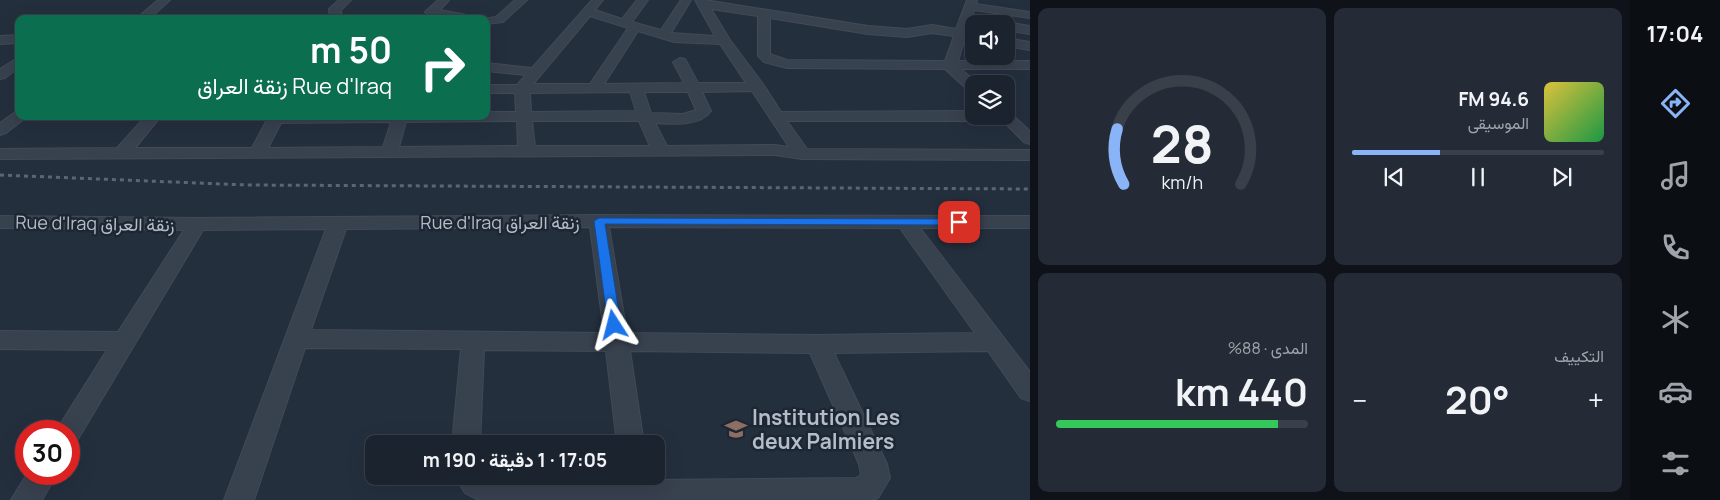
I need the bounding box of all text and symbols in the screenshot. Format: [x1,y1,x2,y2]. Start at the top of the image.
map controls [965,15,1015,125]
button: sound [965,15,1015,65]
text: 17:04 [1647,19,1703,49]
text: 50 m [310,26,392,74]
icon: right [410,35,475,100]
text: Rue d'Iraq زنقة العراق [197,71,392,101]
button: layers [965,75,1015,125]
text: 94.6 FM [1458,86,1529,112]
icon: directions [1658,86,1693,121]
text: 28 [1151,108,1213,179]
text: الموسيقى [1468,112,1529,134]
icon: music [1658,158,1693,193]
icon: previous [1380,163,1408,191]
icon: pause [1464,163,1492,191]
icon: next [1548,163,1576,191]
text: km/h [1161,170,1203,194]
pin [938,201,980,243]
icon: arrive [945,208,973,236]
street label: Rue d'Iraq زنقة العراق [15,210,175,236]
street label: Rue d'Iraq زنقة العراق [420,210,580,234]
icon: phone [1658,230,1693,265]
position arrow [587,298,639,350]
icon: climate [1658,302,1693,337]
text: المدى · 88% [1228,337,1308,359]
text: التكييف [1554,345,1604,367]
text: 440 km [1175,365,1308,417]
text: 20° [1445,373,1510,425]
icon: car [1658,374,1693,409]
text: − [1352,381,1367,419]
text: + [1588,381,1604,419]
place label: Institution Les deux Palmiers [752,403,900,455]
school or university icon: Institution Les deux Palmiers [723,416,749,442]
speed limit sign: 30 [15,420,80,485]
icon: filters [1658,446,1693,481]
text: 17:05 · 1 دقيقة · 190 m [423,447,607,473]

